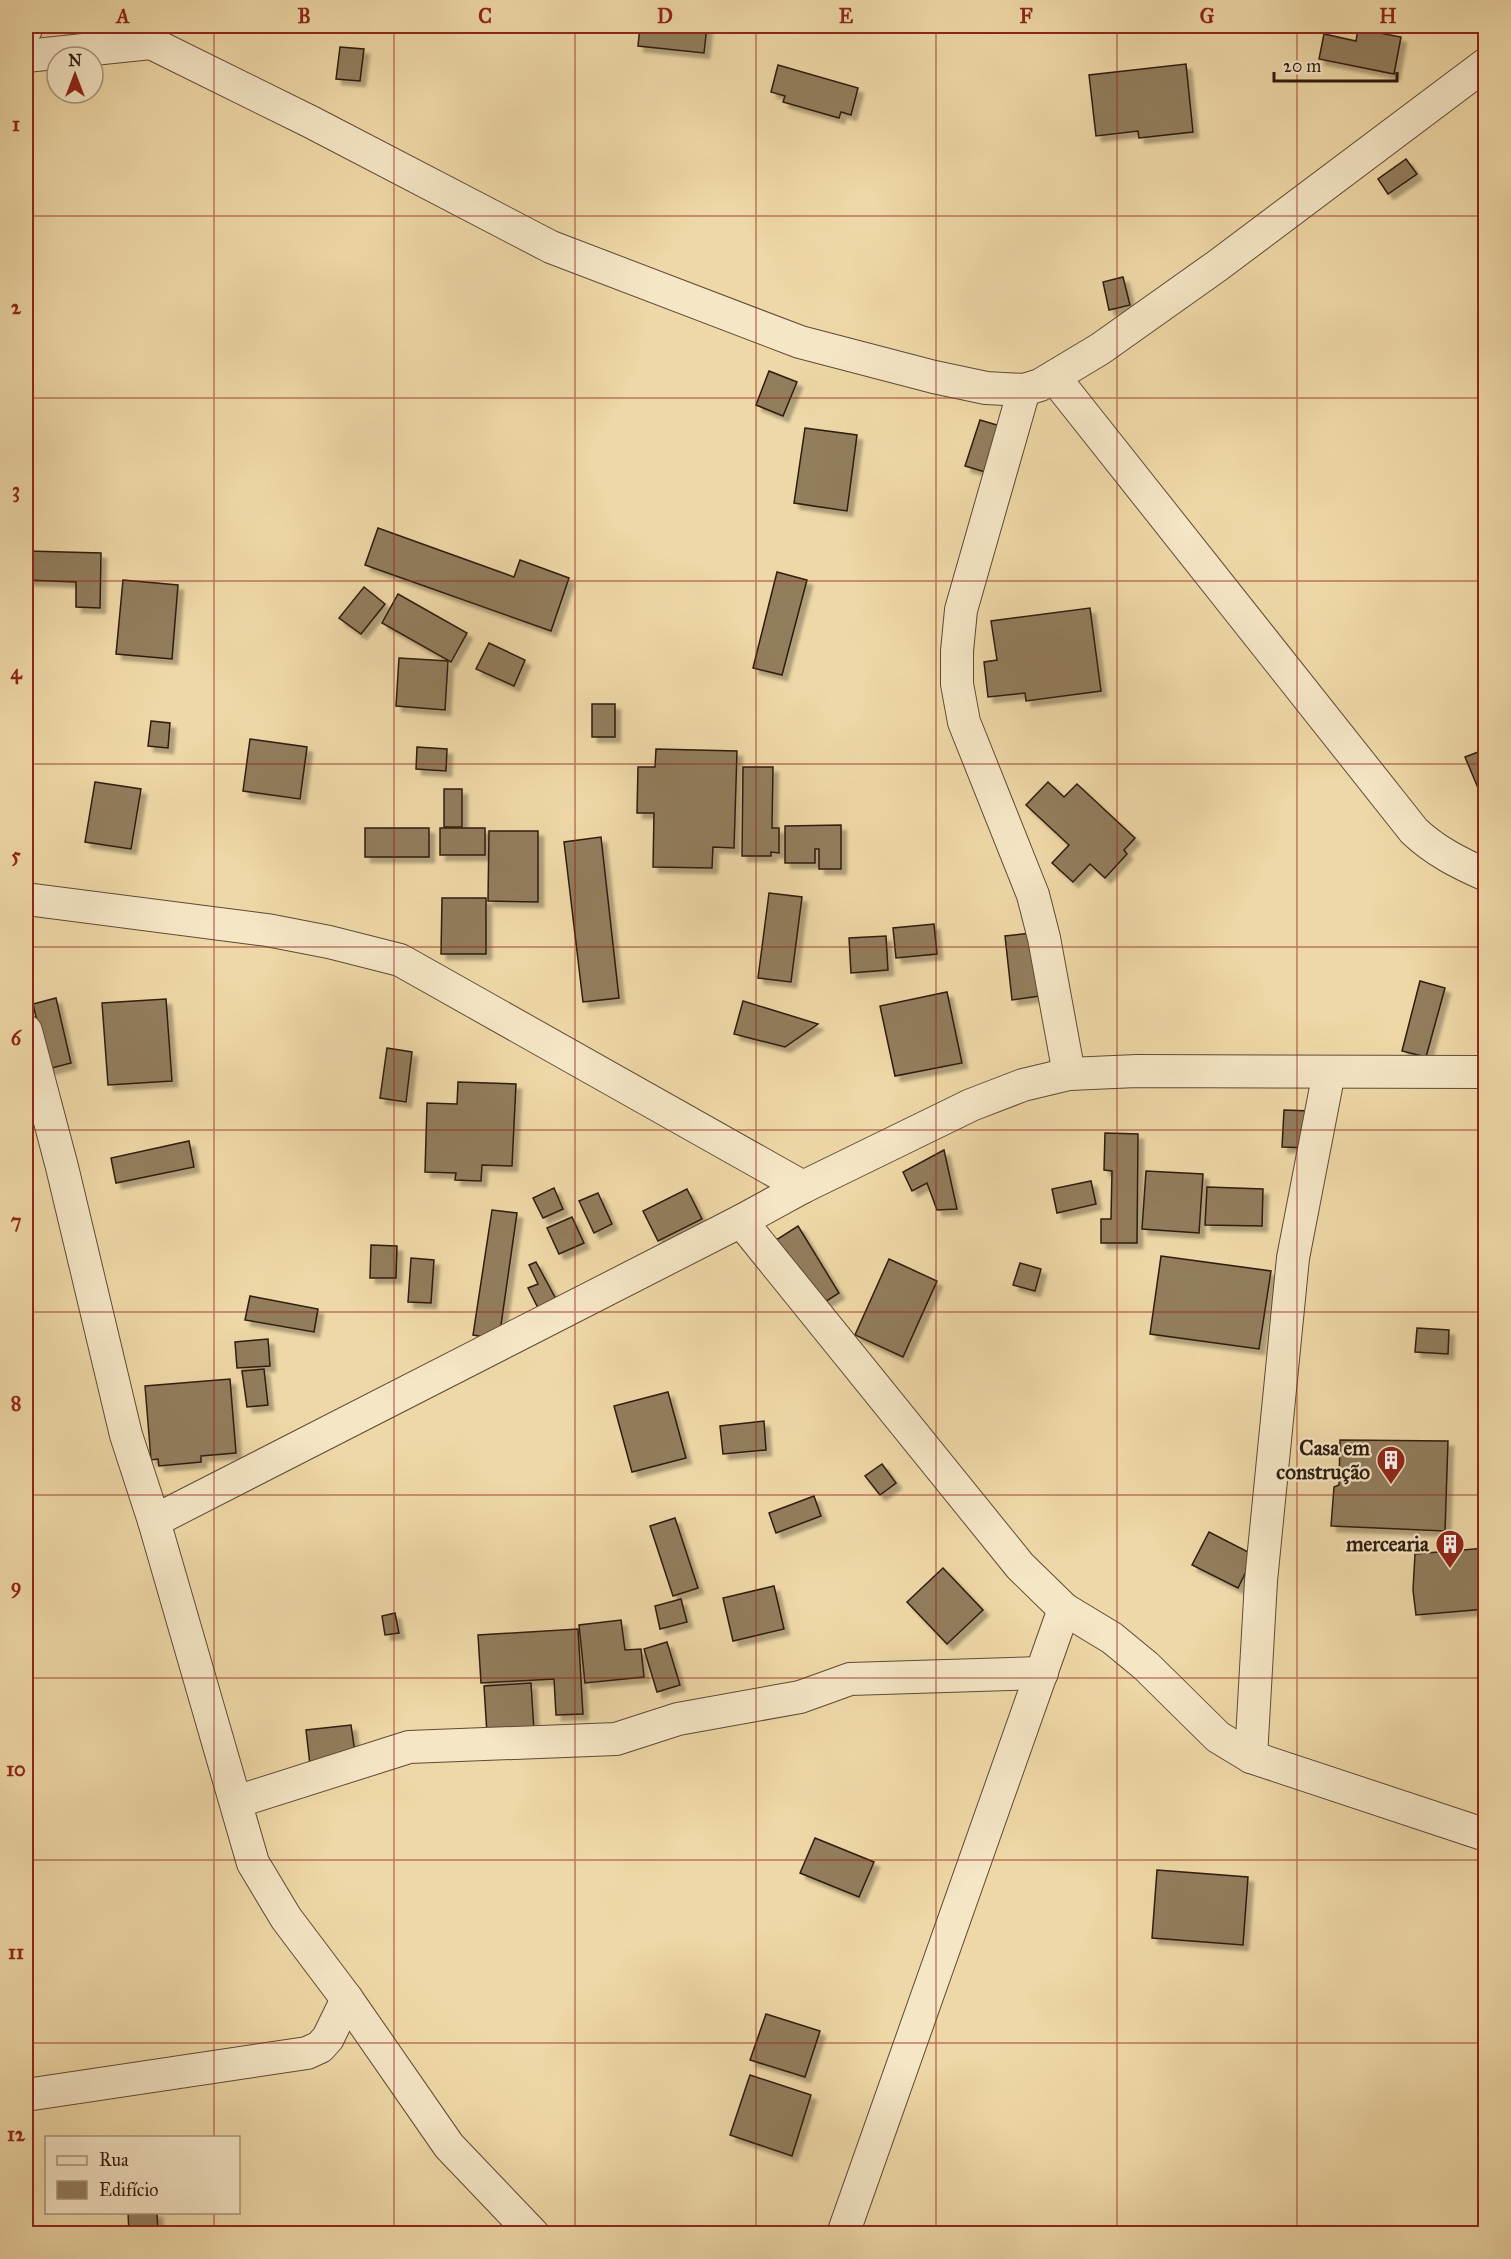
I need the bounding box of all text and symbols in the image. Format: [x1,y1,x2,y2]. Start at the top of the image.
text: A [114,4,130,28]
text: B [297,4,311,28]
text: C [478,4,492,28]
text: D [657,4,673,28]
text: E [839,4,854,28]
text: F [1019,4,1033,28]
text: G [1200,4,1215,28]
text: H [1379,4,1397,28]
north arrow [45,45,105,105]
scale bar [1274,45,1397,83]
text: N [68,51,82,70]
text: 20 m [1283,55,1321,77]
text: 1 [12,112,20,136]
text: 2 [11,295,22,319]
text: 3 [12,478,20,503]
text: 4 [10,660,22,685]
text: 5 [11,843,21,867]
text: 6 [11,1026,23,1050]
text: 7 [11,1209,22,1233]
text: 8 [11,1391,21,1415]
place label: Casa em construção [1276,1435,1370,1485]
building icon: Casa em construção [1375,1444,1407,1486]
building icon: mercearia [1434,1528,1466,1570]
place label: mercearia [1345,1531,1430,1557]
text: 9 [11,1574,21,1599]
text: 10 [6,1757,26,1781]
text: 11 [8,1940,24,1964]
text: 12 [7,2122,26,2146]
legend [45,2136,240,2214]
text: Rua [99,2149,129,2171]
text: Edifício [99,2179,158,2201]

